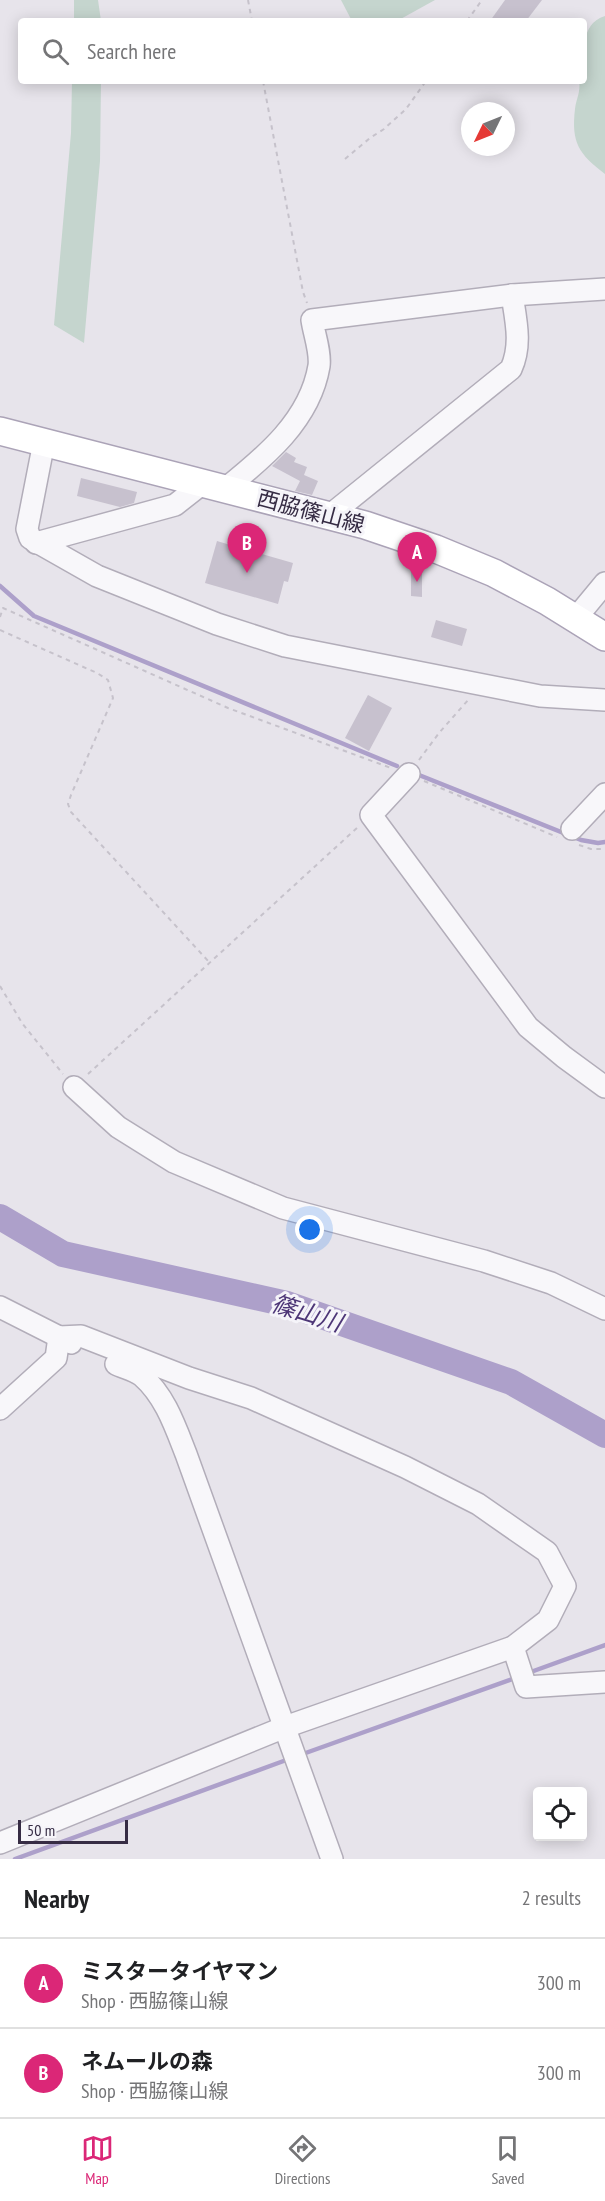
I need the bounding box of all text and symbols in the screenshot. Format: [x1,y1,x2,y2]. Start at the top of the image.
search box [18,18,587,84]
icon: search [39,35,72,68]
text: Search here [87,37,176,65]
north arrow [461,102,515,156]
street label: 西脇篠山線 [254,483,368,539]
pin: B [228,524,266,573]
pin: A [398,532,436,582]
your location [295,1215,324,1244]
water label: 篠山川 [268,1288,349,1339]
map controls [533,1787,587,1841]
button: locate [533,1787,587,1841]
scale bar [18,1817,128,1844]
text: 50 m [27,1820,55,1840]
text: Nearby [24,1882,89,1915]
text: 2 results [522,1885,581,1911]
text: ミスタータイヤマン [81,1957,278,1985]
text: A [38,1970,49,1996]
text: 300 m [537,1970,581,1996]
text: Shop · 西脇篠山線 [81,1988,228,2014]
text: ネムールの森 [81,2047,213,2075]
text: B [39,2060,48,2086]
text: 300 m [537,2060,581,2086]
text: Shop · 西脇篠山線 [81,2078,228,2104]
tab: Map [81,2132,114,2188]
tab: Directions [275,2132,330,2188]
tab: Saved [491,2132,524,2188]

